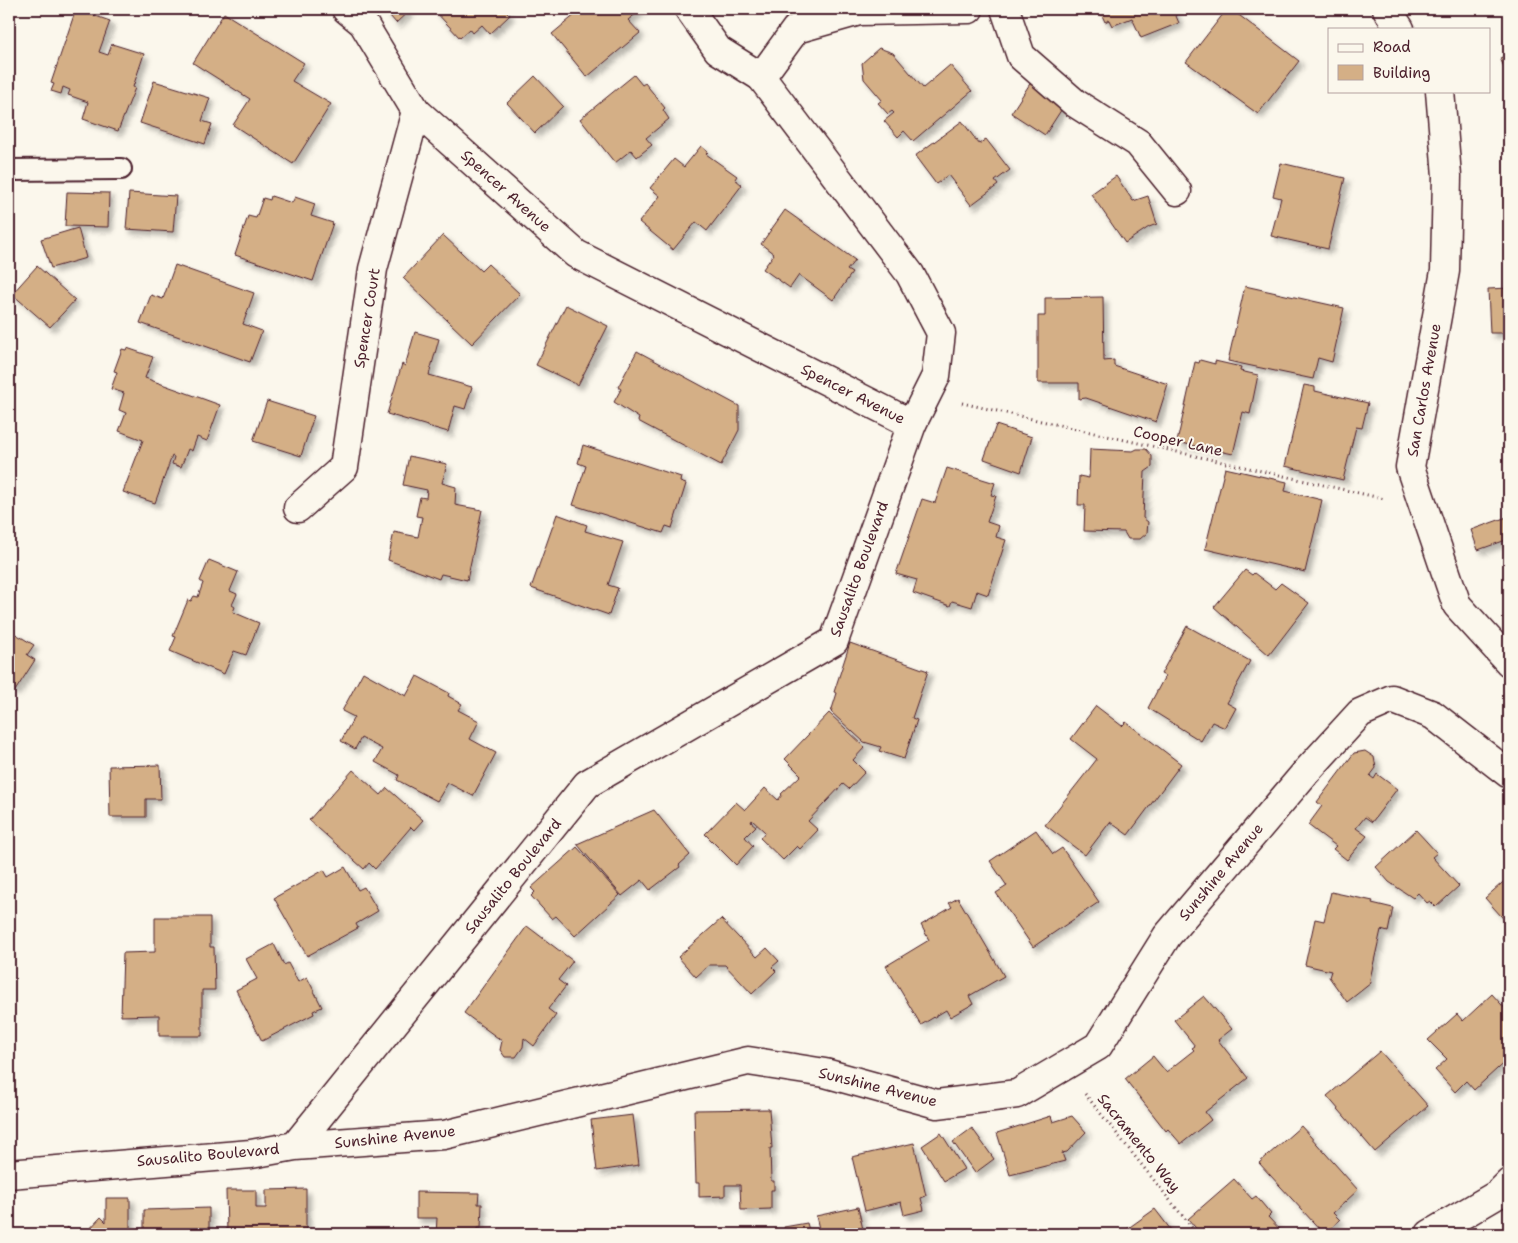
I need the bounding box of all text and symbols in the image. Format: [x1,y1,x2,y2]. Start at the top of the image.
legend [1328,28,1490,92]
text: Road [1373,37,1411,57]
text: Building [1373,63,1430,83]
street label: Spencer Avenue [457,145,555,237]
street label: Spencer Court [349,266,385,370]
street label: San Carlos Avenue [1402,322,1446,458]
street label: Spencer Avenue [797,359,909,429]
street label: Cooper Lane [1131,421,1225,461]
street label: Sausalito Boulevard [825,498,893,640]
street label: Sausalito Boulevard [460,814,566,938]
street label: Sunshine Avenue [1174,819,1268,925]
street label: Sunshine Avenue [817,1063,939,1111]
street label: Sacramento Way [1093,1089,1185,1197]
street label: Sunshine Avenue [333,1121,457,1153]
street label: Sausalito Boulevard [136,1139,281,1171]

